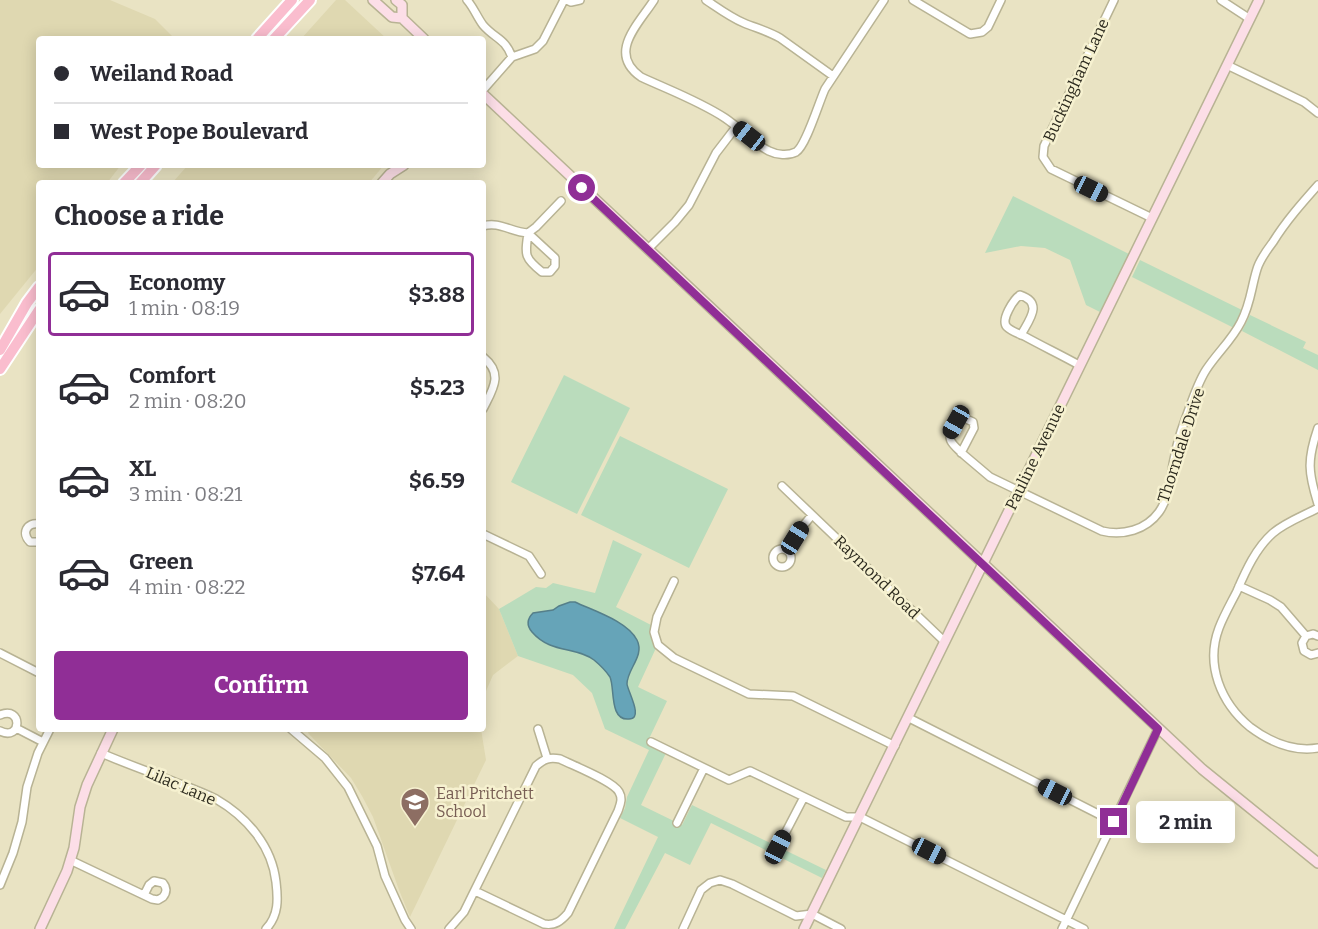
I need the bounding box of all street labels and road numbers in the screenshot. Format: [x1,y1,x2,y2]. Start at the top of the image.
street label: Buckingham Lane [1039,15,1113,145]
street label: Thorndale Drive [1154,385,1208,505]
street label: Pauline Avenue [1001,401,1069,513]
street label: Raymond Road [830,531,924,623]
street label: Lilac Lane [143,763,219,809]

